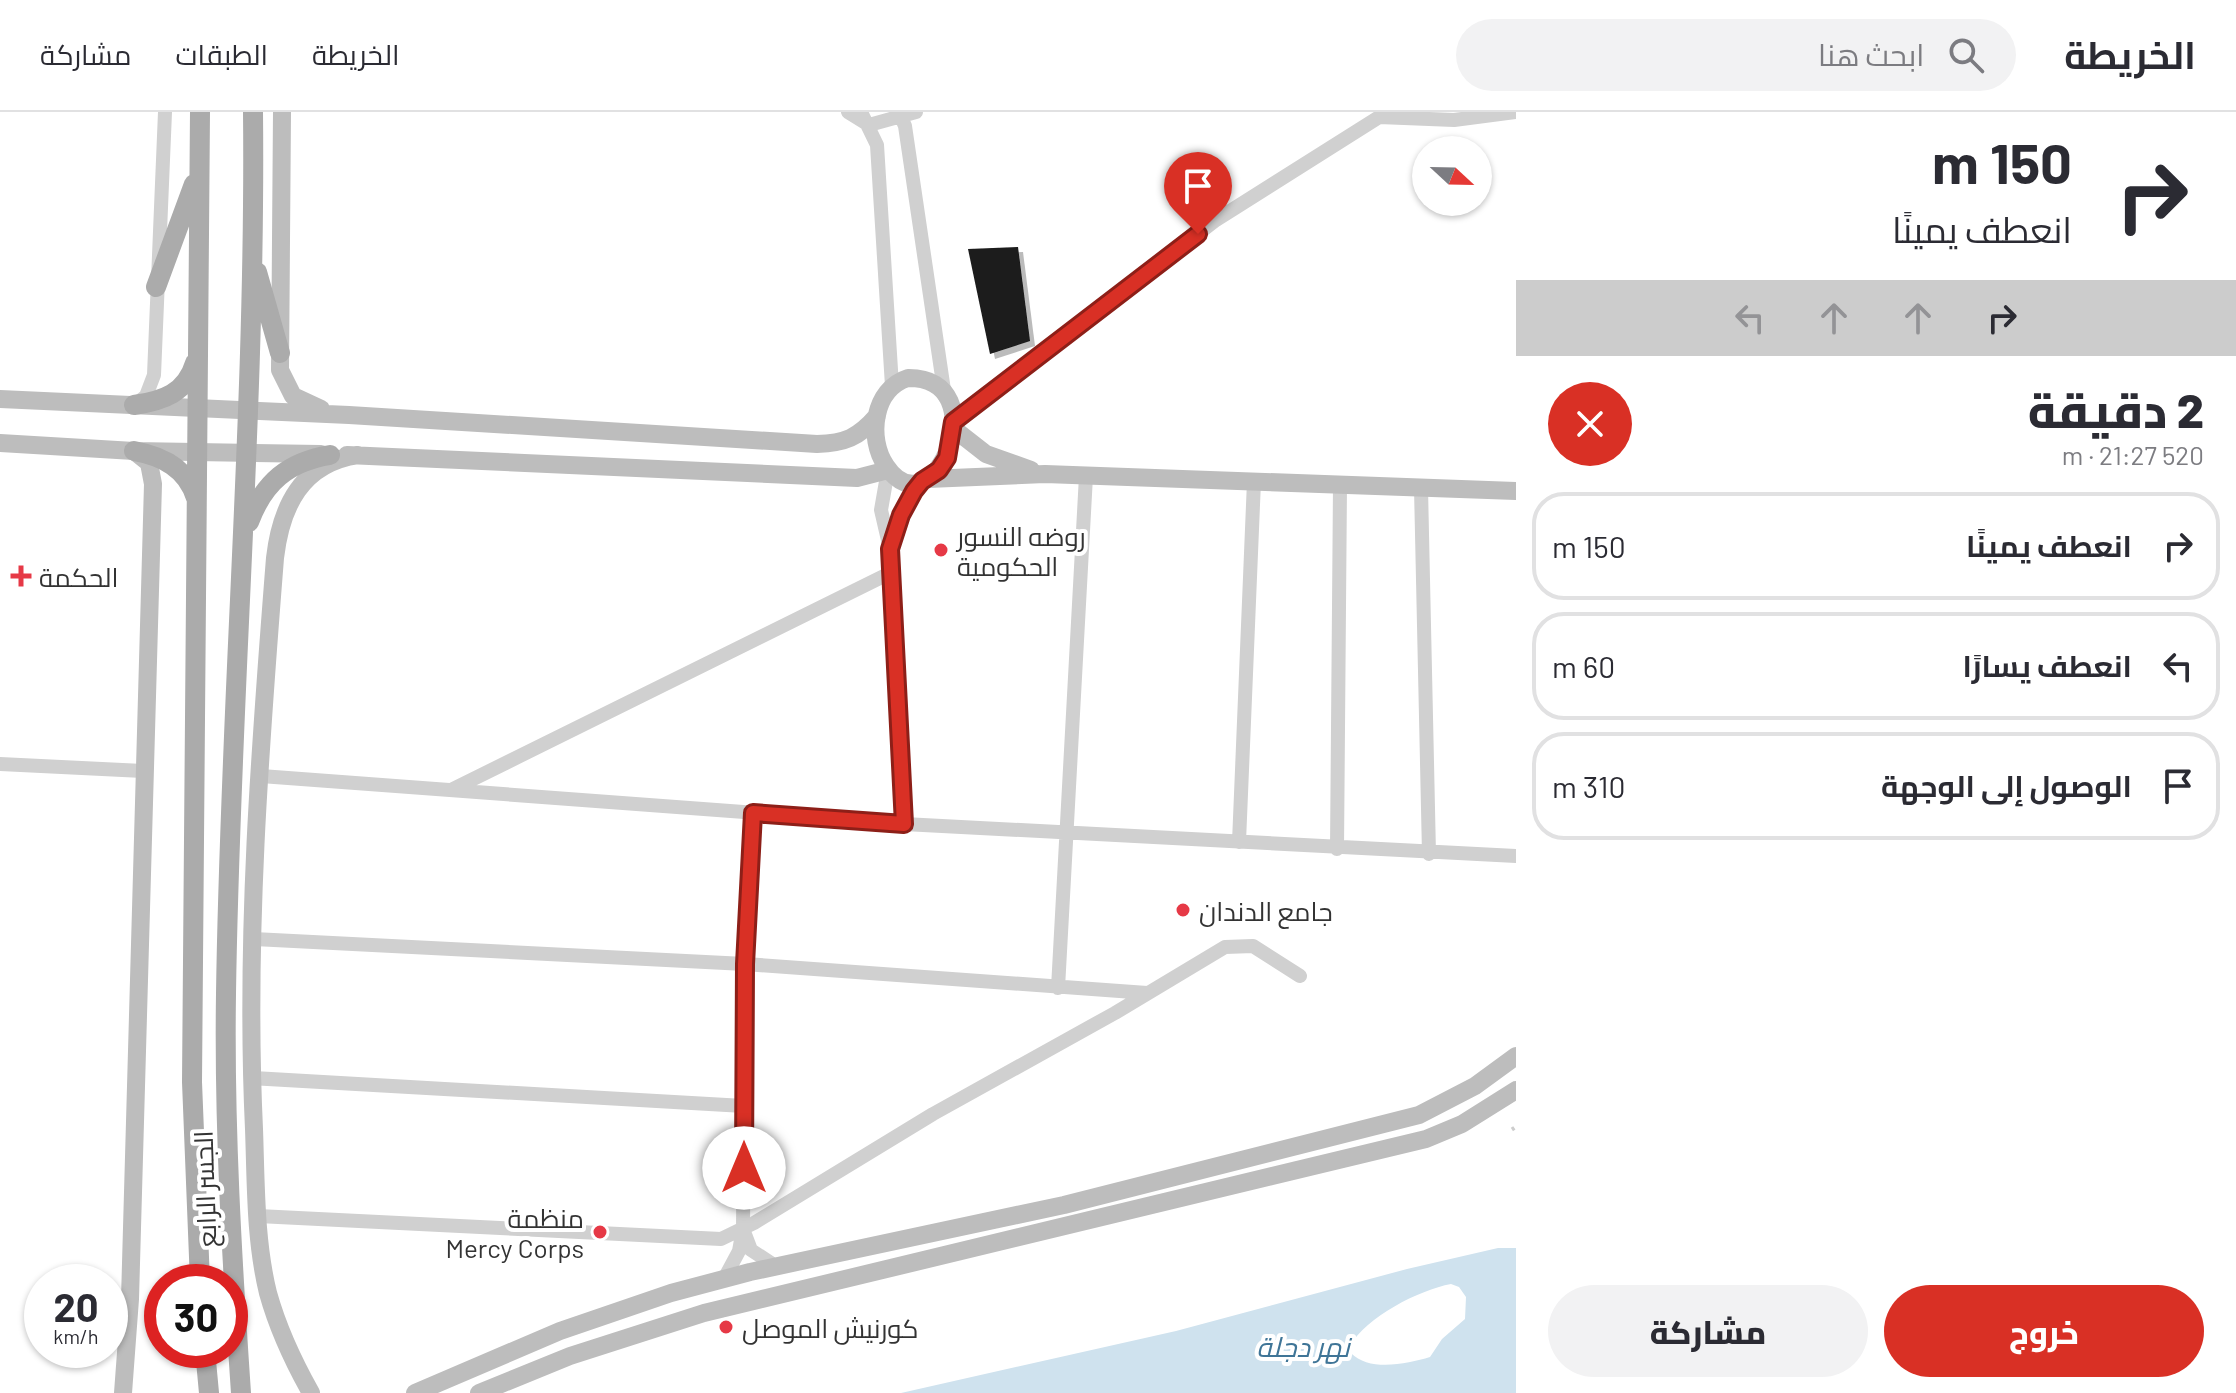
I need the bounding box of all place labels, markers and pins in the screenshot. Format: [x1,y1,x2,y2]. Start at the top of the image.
pin [1164,152,1232,234]
place label: روضه النسور الحكومية [955,520,1086,582]
marker: روضه النسور الحكومية [932,541,950,559]
place label: الحكمة [39,561,119,592]
marker: الحكمة [10,565,32,587]
place label: جامع الدندان [1199,895,1333,929]
marker: جامع الدندان [1174,901,1192,919]
place label: منظمة Mercy Corps [445,1202,584,1263]
marker: منظمة Mercy Corps [591,1223,609,1241]
place label: كورنيش الموصل [742,1312,919,1345]
marker: كورنيش الموصل [717,1318,735,1336]

